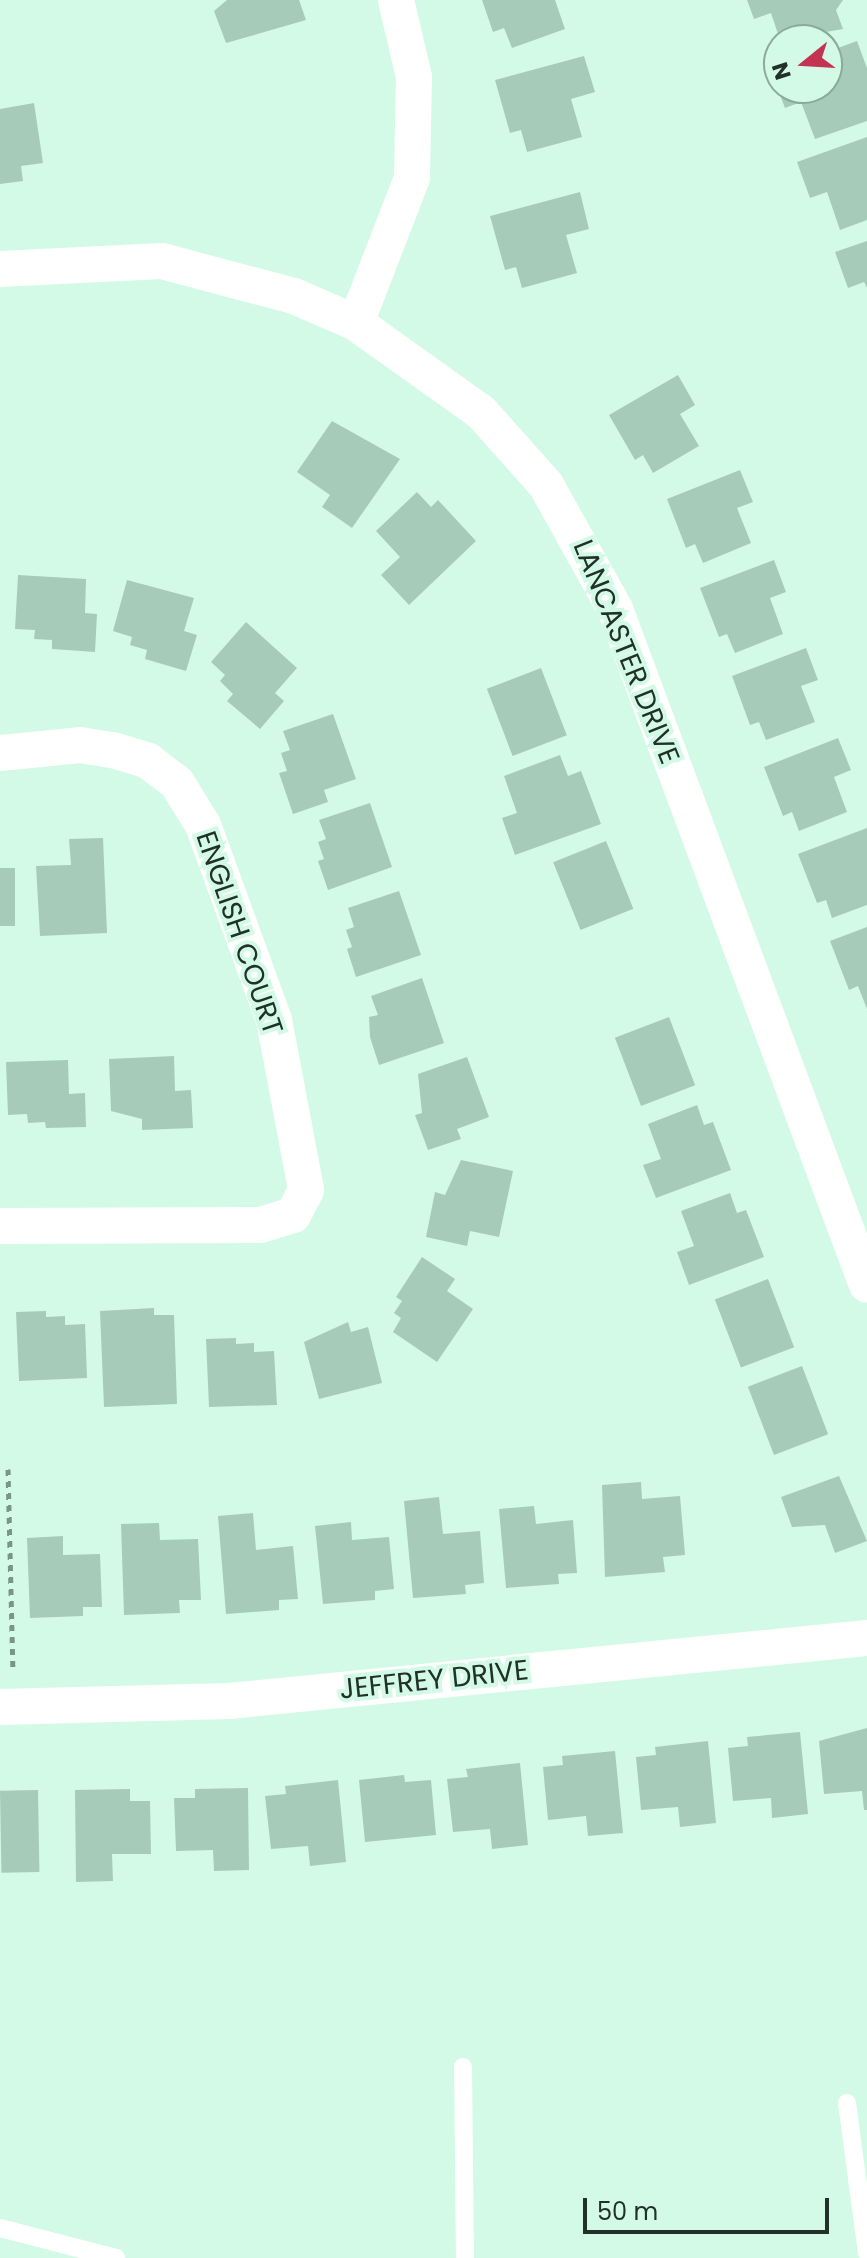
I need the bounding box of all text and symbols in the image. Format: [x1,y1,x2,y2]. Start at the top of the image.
north arrow [763,24,843,104]
text: N [764,58,799,84]
street label: LANCASTER DRIVE [566,535,686,769]
street label: ENGLISH COURT [188,827,290,1039]
street label: JEFFREY DRIVE [338,1653,530,1707]
scale bar [587,2182,833,2232]
text: 50 m [597,2195,658,2228]

